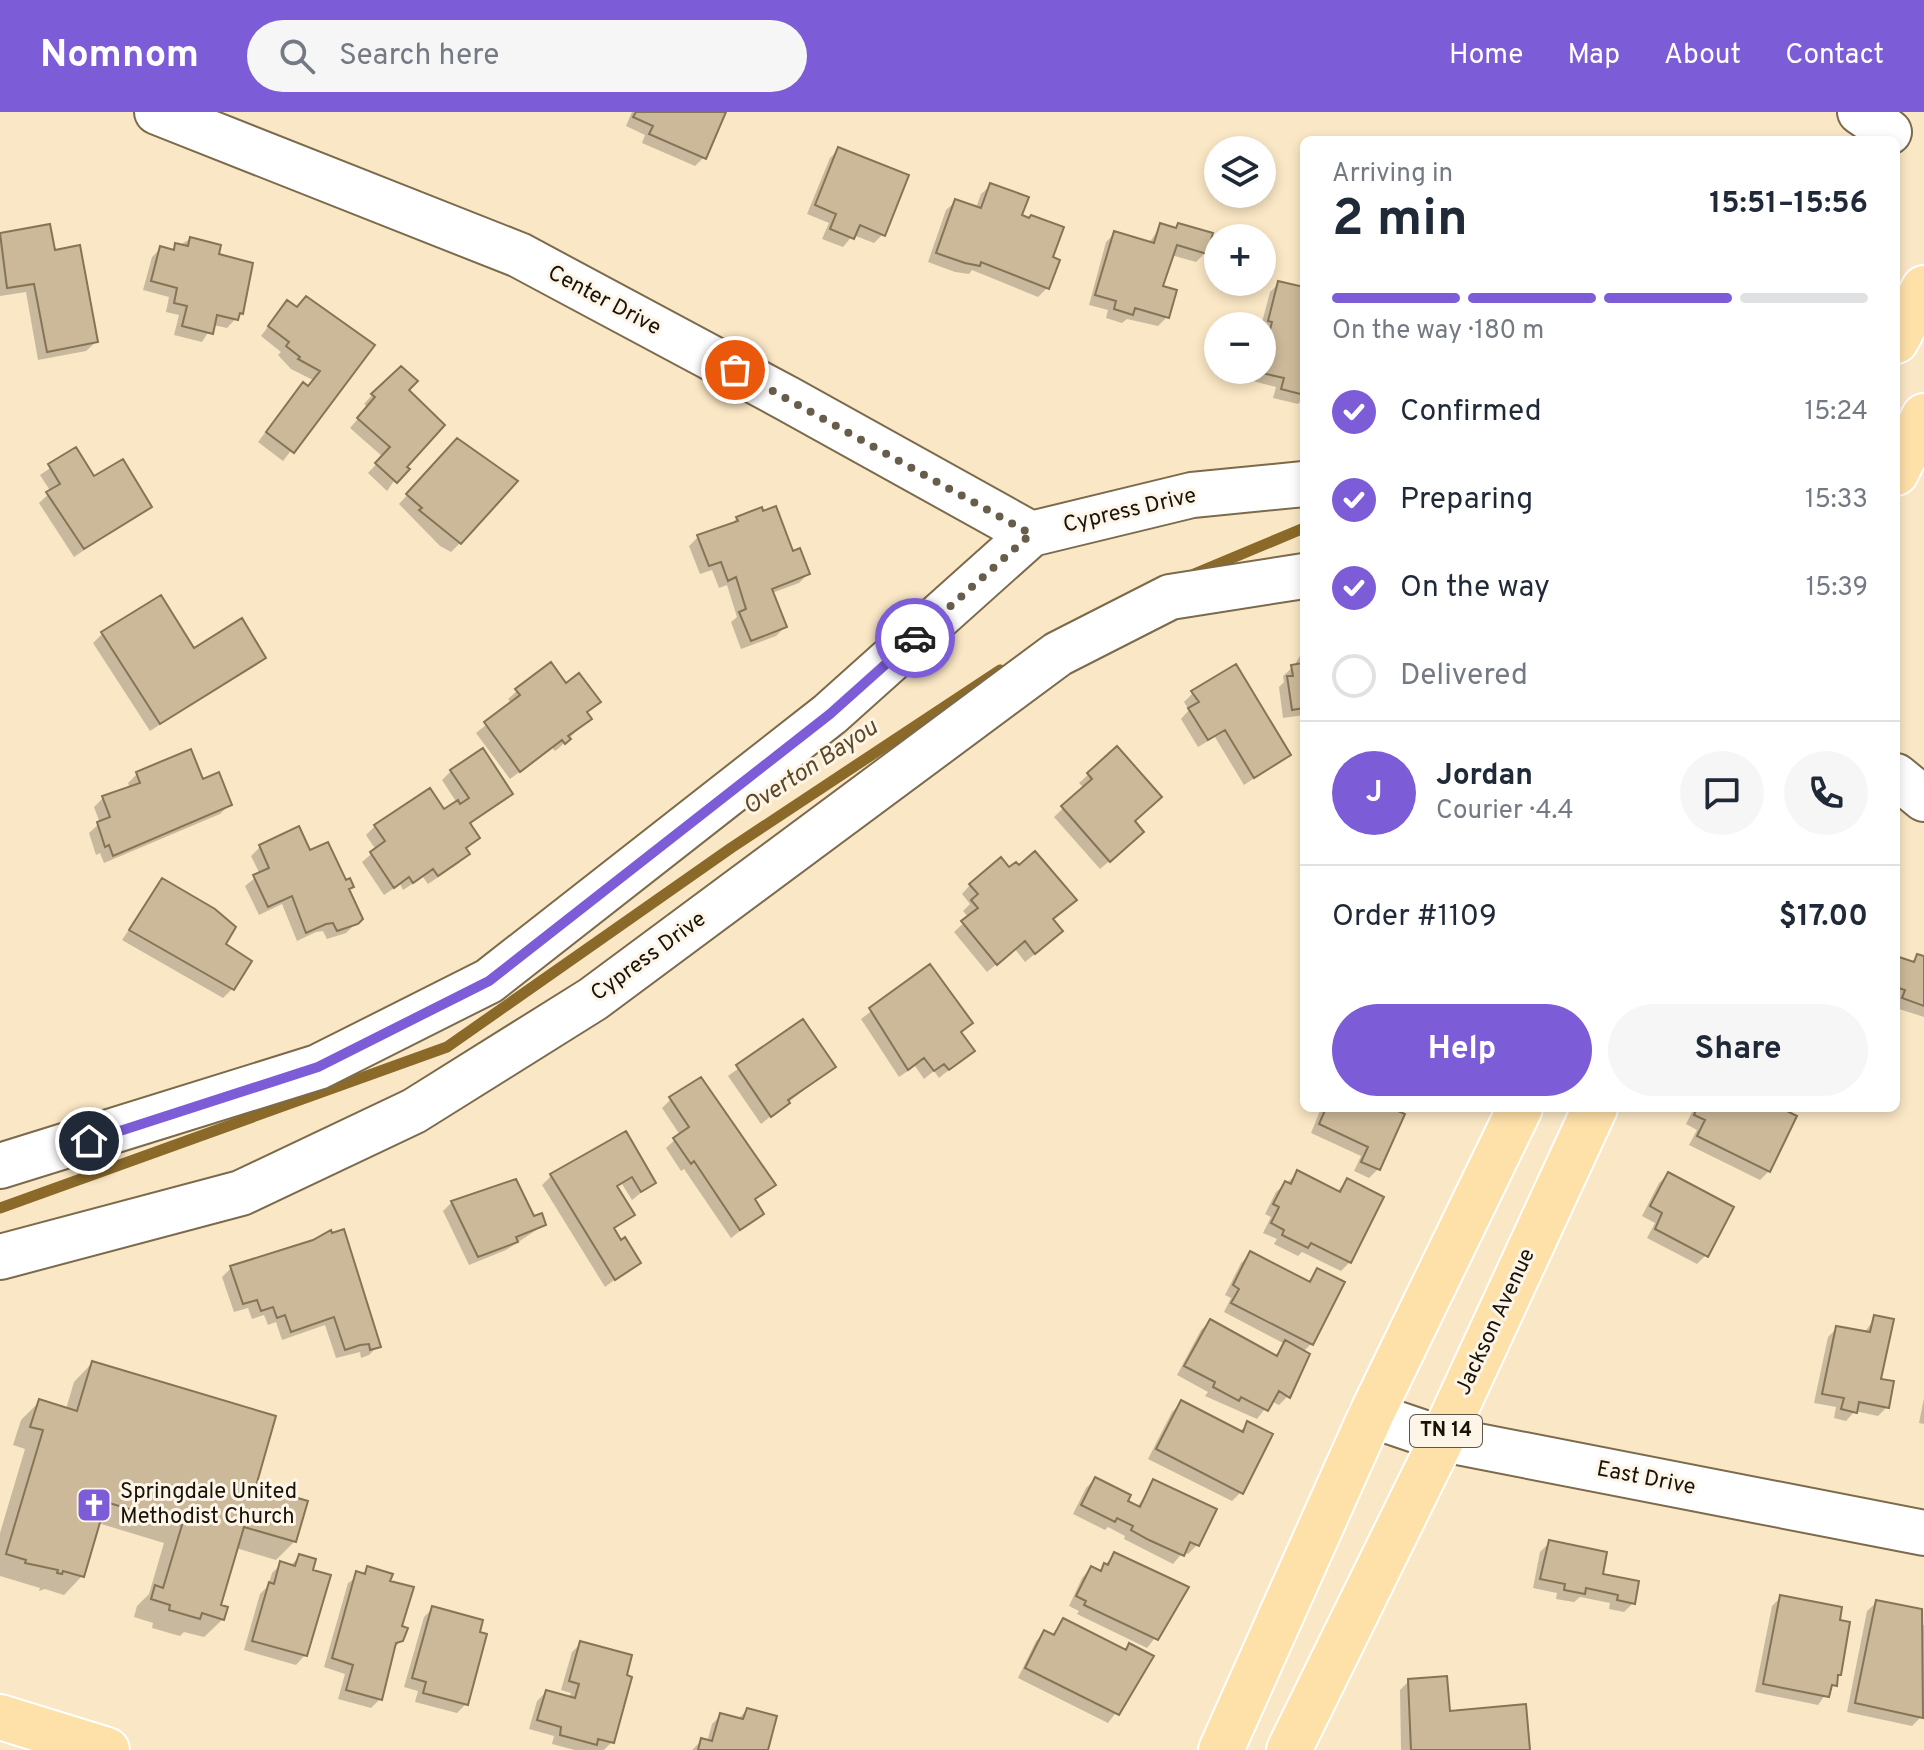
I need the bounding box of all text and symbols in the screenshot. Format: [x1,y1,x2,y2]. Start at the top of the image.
search box [247,20,807,92]
text: Nomnom [40,32,199,81]
icon: search [275,34,319,78]
text: Search here [339,38,499,75]
text: Home [1449,38,1523,74]
text: Map [1567,38,1620,74]
text: About [1664,38,1741,74]
text: Contact [1785,38,1884,74]
map controls [1204,136,1276,384]
button: layers [1204,136,1276,208]
text: Arriving in [1332,158,1453,191]
text: 15:51–15:56 [1709,186,1868,223]
text: 2 min [1332,188,1468,254]
button: + [1204,224,1276,296]
street label: Center Drive [543,260,665,342]
button: − [1204,312,1276,384]
text: On the way · 180 m [1332,315,1544,348]
pin [701,336,769,404]
icon: bag [713,348,757,392]
icon: check [1332,390,1376,434]
text: Confirmed [1400,394,1542,431]
text: 15:24 [1805,396,1868,429]
icon: check [1332,478,1376,522]
text: Preparing [1400,482,1533,519]
street label: Cypress Drive [1061,483,1199,539]
text: 15:33 [1805,484,1868,517]
icon: check [1332,566,1376,610]
text: On the way [1400,570,1550,607]
text: 15:39 [1806,572,1868,605]
courier [875,598,955,678]
icon: car [893,616,937,660]
text: Delivered [1400,658,1528,695]
water label: Overton Bayou [738,713,885,823]
button: chat [1680,751,1764,835]
button: phone [1784,751,1868,835]
text: Jordan [1436,758,1533,795]
text: J [1366,775,1382,812]
text: Courier · 4.4 [1436,795,1574,828]
text: Order #1109 [1332,899,1497,936]
text: $17.00 [1779,899,1868,936]
street label: Cypress Drive [586,906,712,1008]
button: Help [1332,1004,1592,1096]
button: Share [1608,1004,1868,1096]
pin [55,1107,123,1175]
icon: home [67,1119,111,1163]
street label: Jackson Avenue [1450,1244,1542,1400]
road number: TN 14 [1410,1415,1482,1447]
street label: East Drive [1594,1456,1698,1502]
place label: Springdale United Methodist Church [120,1479,297,1531]
church icon: Springdale United Methodist Church [75,1486,113,1524]

